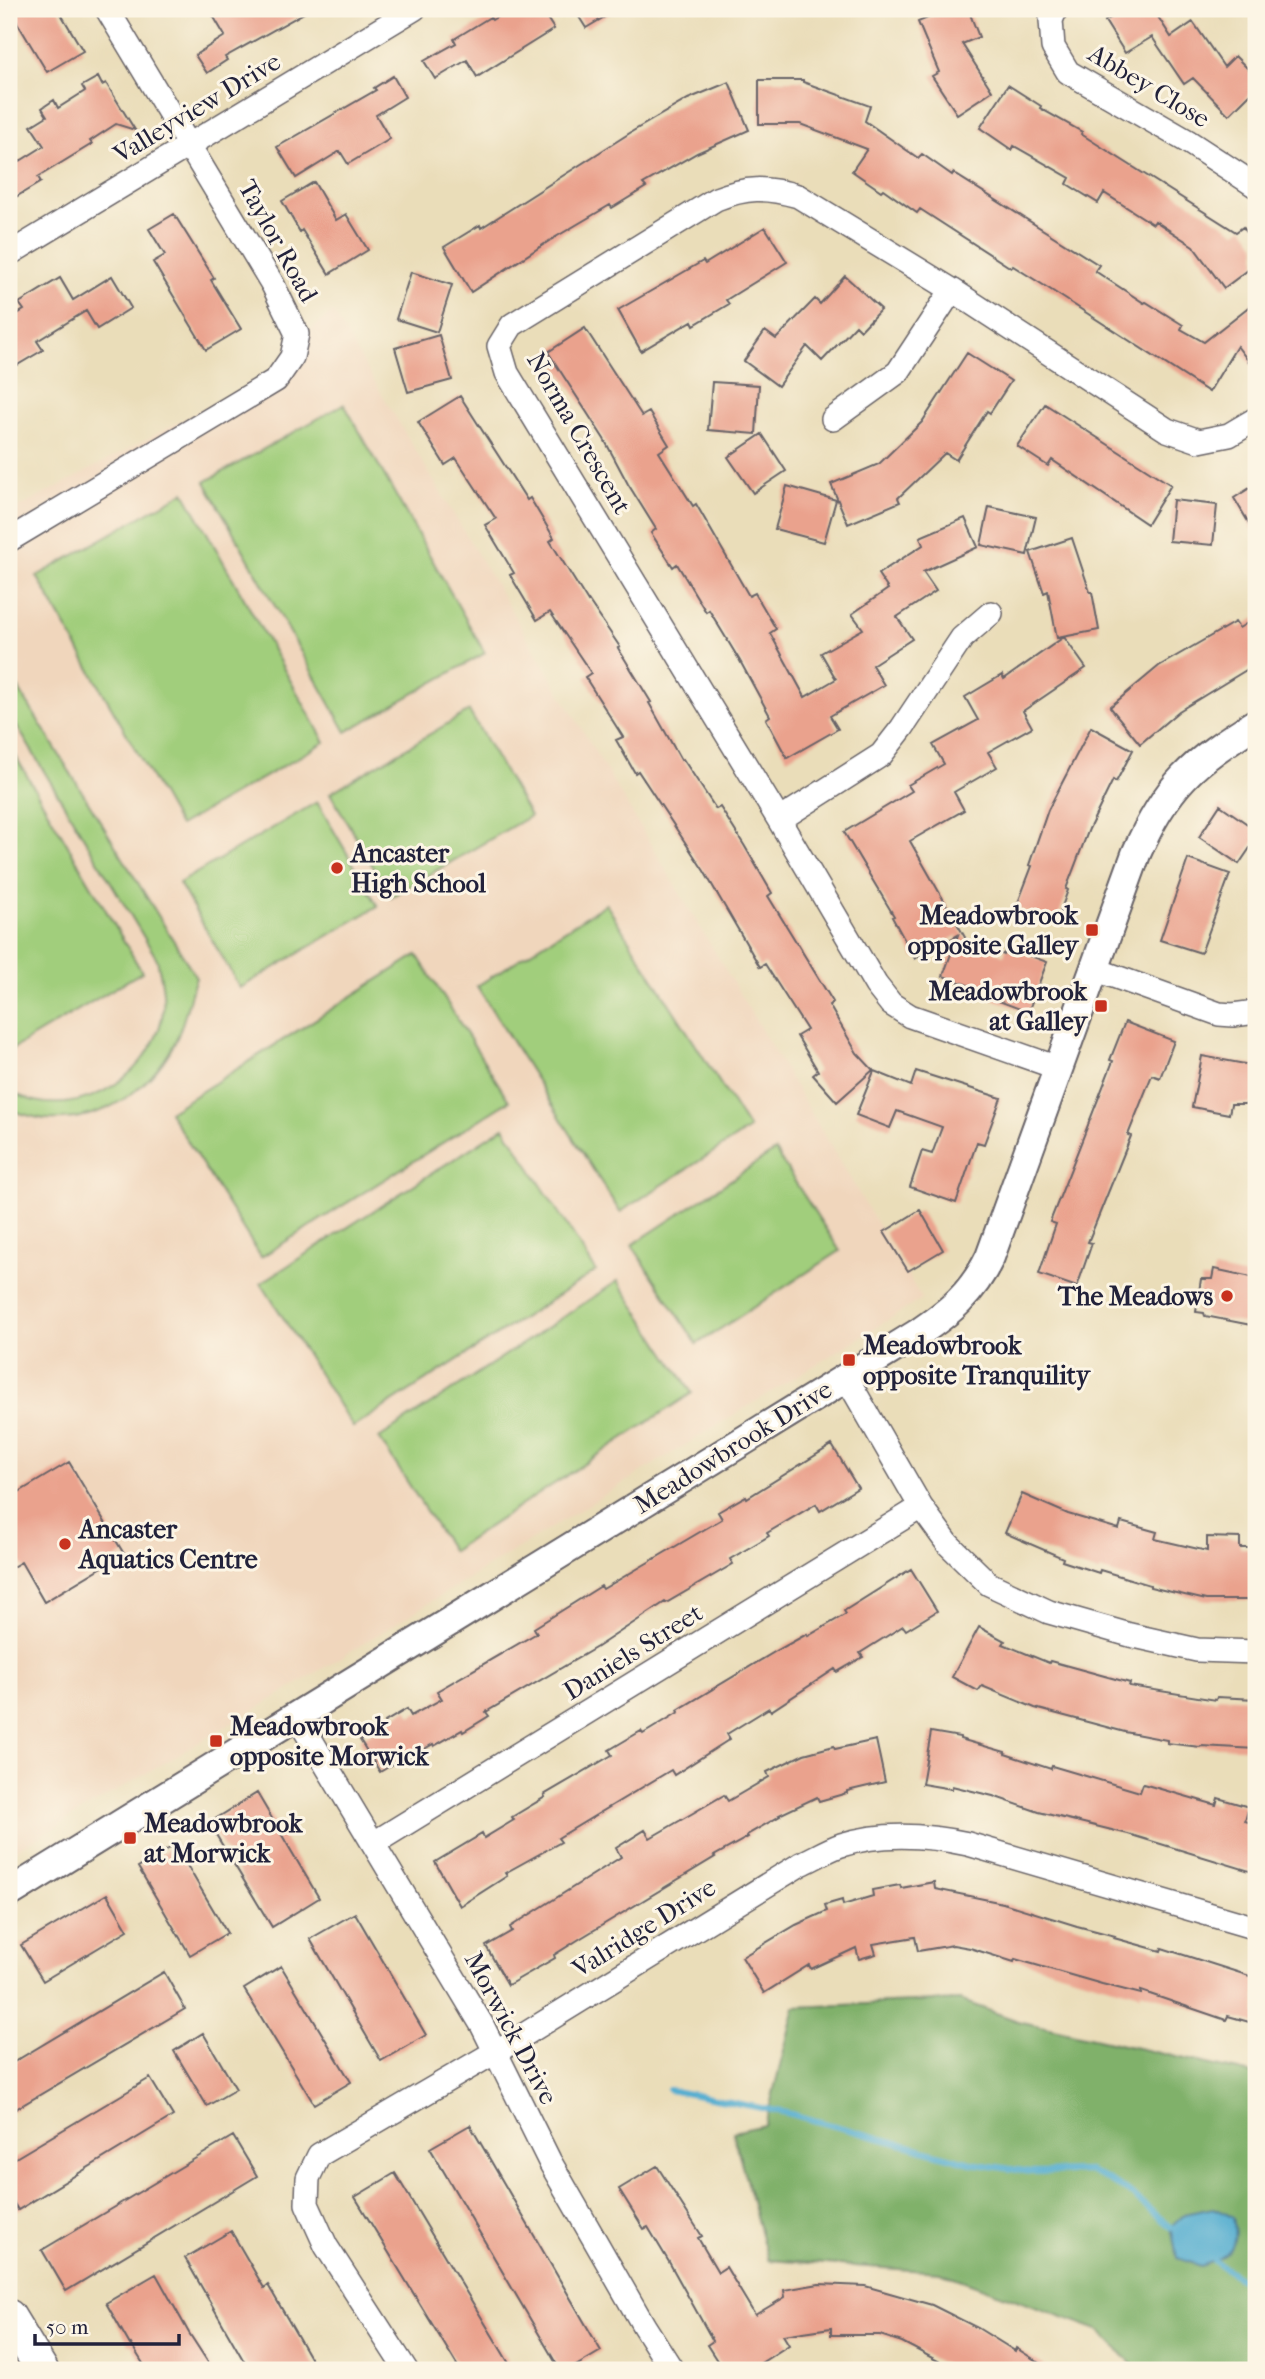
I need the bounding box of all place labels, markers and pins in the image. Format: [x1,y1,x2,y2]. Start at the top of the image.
place label: Ancaster High School [349,838,487,899]
marker: Ancaster High School [329,860,345,876]
place label: Meadowbrook opposite Galley [908,900,1080,961]
marker: Meadowbrook opposite Galley [1084,922,1100,938]
place label: Meadowbrook at Galley [929,976,1089,1037]
marker: Meadowbrook at Galley [1093,998,1109,1014]
place label: The Meadows [1057,1281,1213,1312]
marker: The Meadows [1219,1288,1235,1304]
place label: Meadowbrook opposite Tranquility [863,1330,1092,1391]
marker: Meadowbrook opposite Tranquility [841,1352,857,1368]
place label: Ancaster Aquatics Centre [77,1514,258,1575]
marker: Ancaster Aquatics Centre [57,1536,73,1552]
place label: Meadowbrook opposite Morwick [230,1711,430,1772]
marker: Meadowbrook opposite Morwick [208,1733,224,1749]
place label: Meadowbrook at Morwick [144,1808,304,1869]
marker: Meadowbrook at Morwick [122,1830,138,1846]

